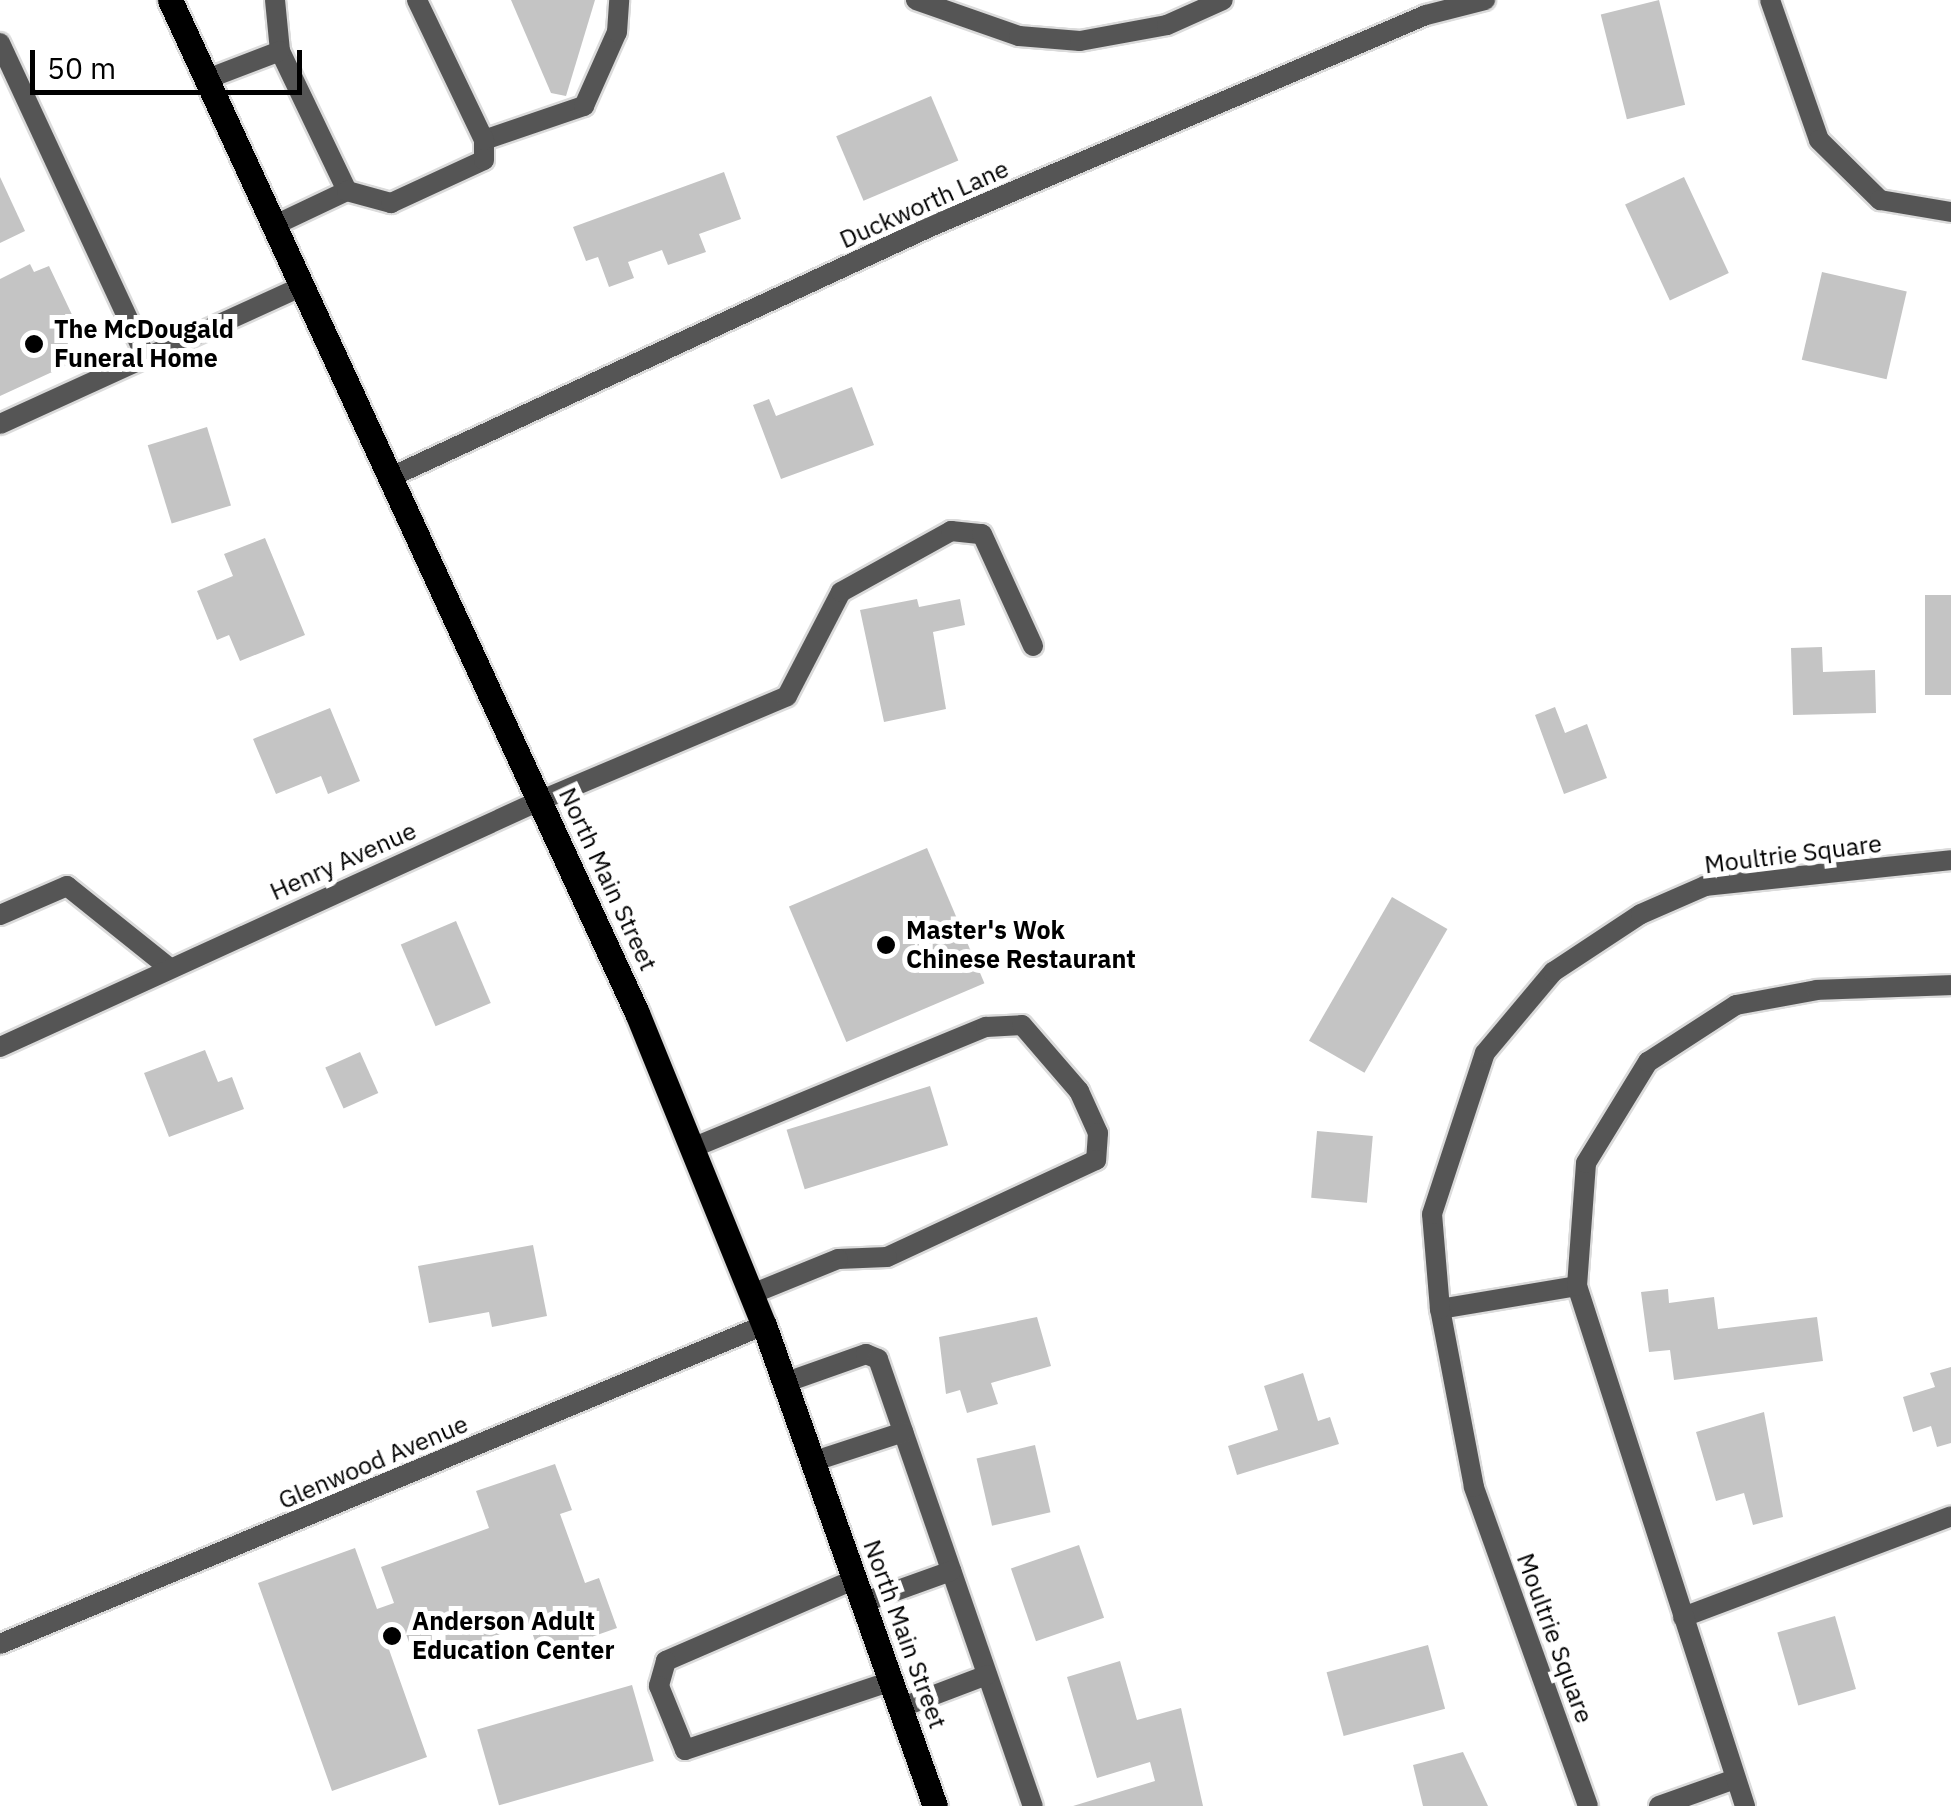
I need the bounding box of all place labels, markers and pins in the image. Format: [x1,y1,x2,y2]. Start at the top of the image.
place label: The McDougald Funeral Home [54,315,234,374]
marker: The McDougald Funeral Home [23,333,45,355]
place label: Master's Wok Chinese Restaurant [906,916,1136,975]
marker: Master's Wok Chinese Restaurant [875,934,897,956]
place label: Anderson Adult Education Center [412,1607,614,1666]
marker: Anderson Adult Education Center [381,1625,403,1647]

